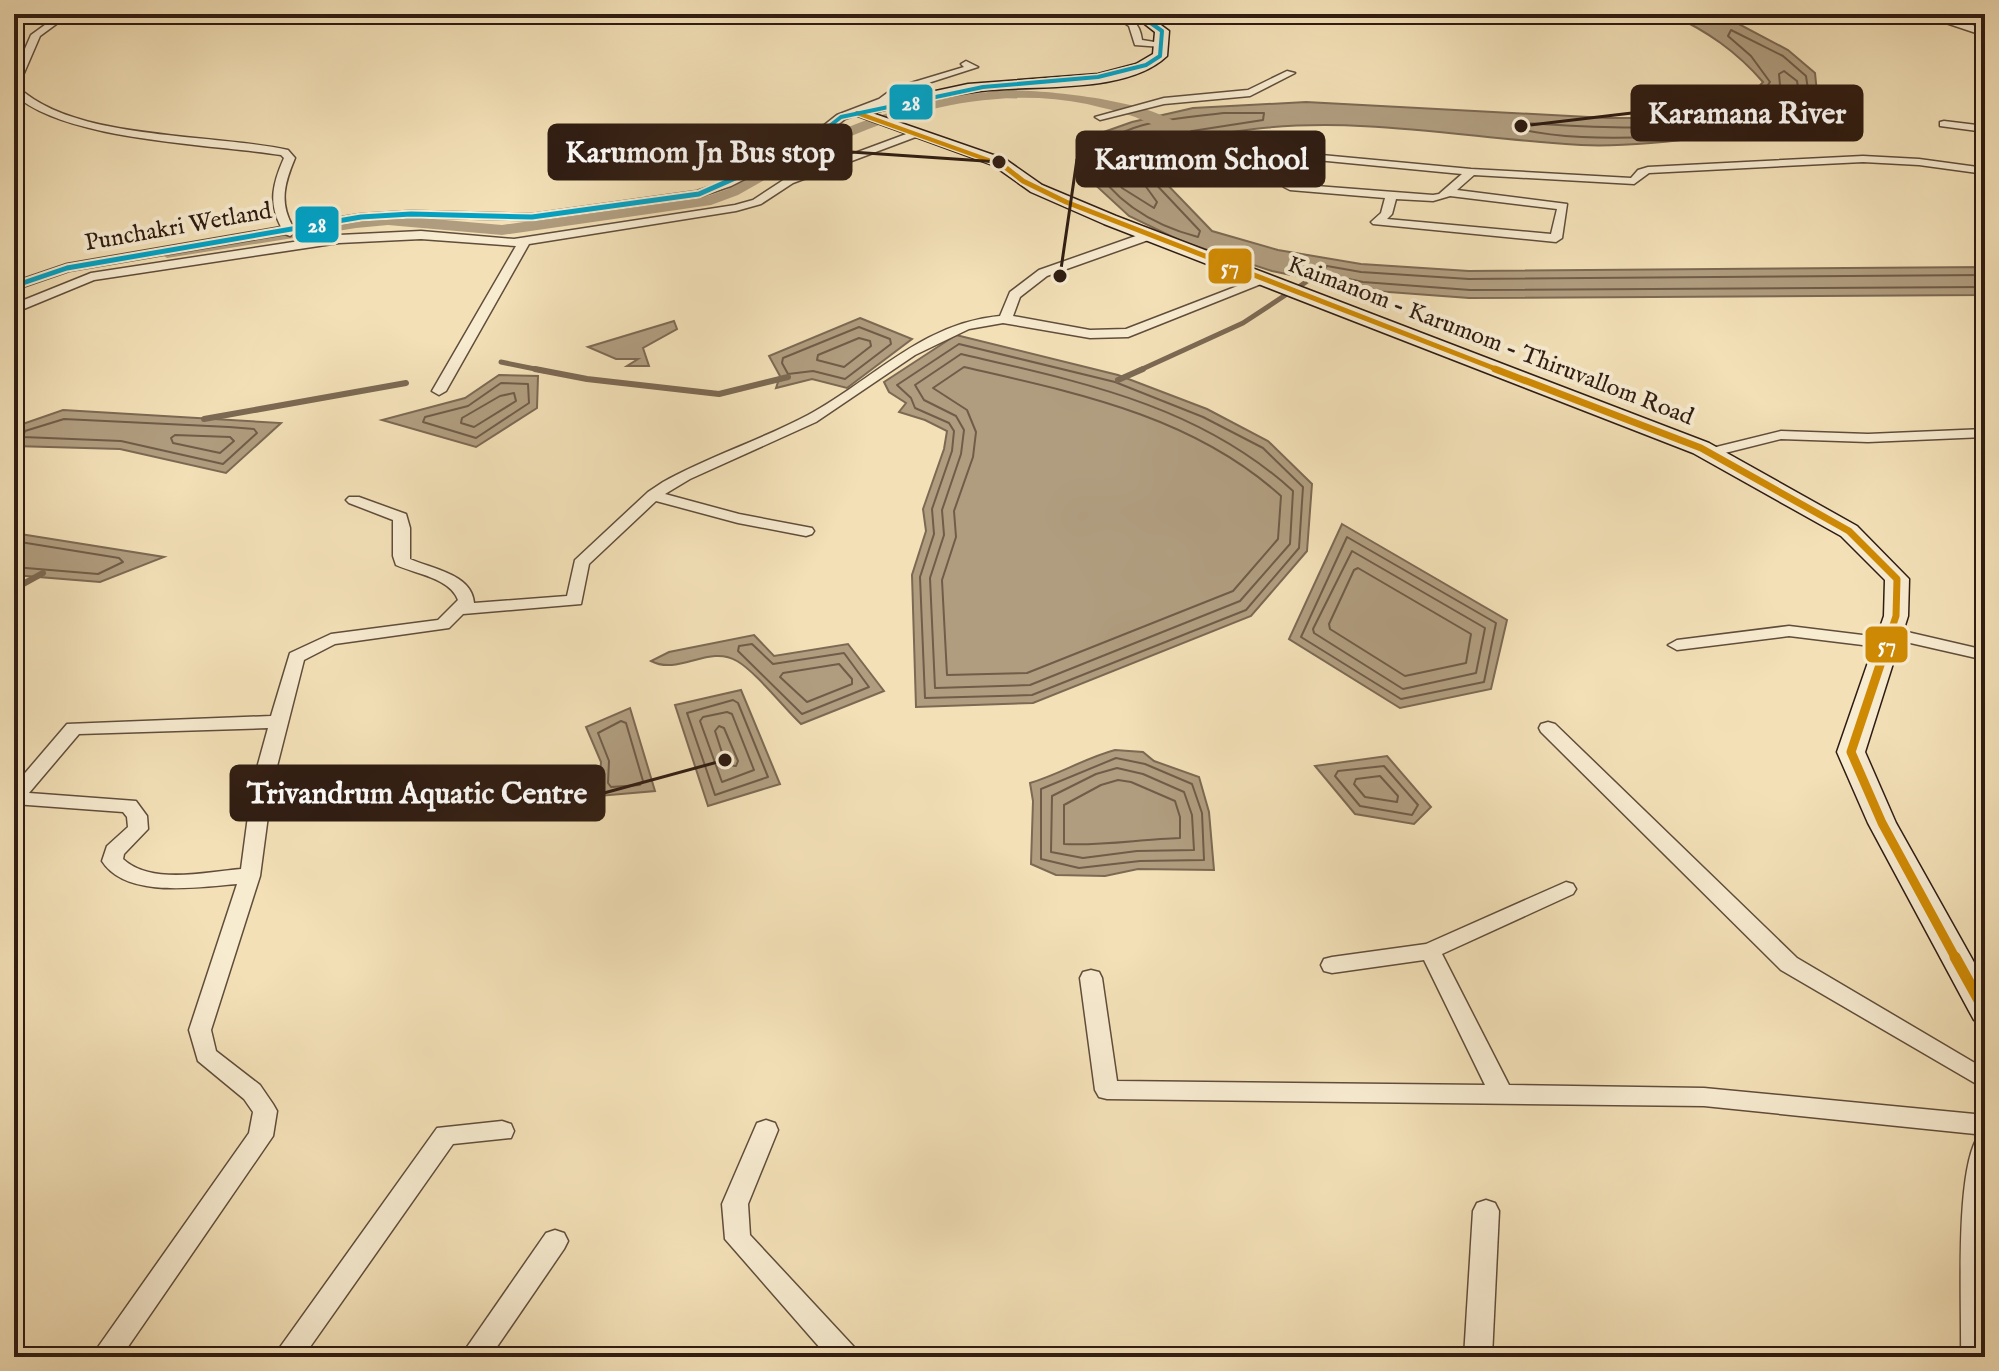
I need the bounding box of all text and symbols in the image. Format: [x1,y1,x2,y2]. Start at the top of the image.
line badge: 28 [888,83,934,121]
callout: Karamana River [1632,86,1862,140]
text: 28 [902,90,920,118]
text: Karamana River [1648,96,1847,134]
callout: Karumom Jn Bus stop [549,125,851,179]
callout: Karumom School [1077,132,1324,186]
text: Karumom Jn Bus stop [565,135,835,173]
text: Karumom School [1094,142,1309,180]
street label: Punchakri Wetland [82,196,274,259]
line badge: 28 [294,205,340,244]
text: 28 [308,212,326,240]
line badge: 57 [1207,247,1253,285]
street label: Kaimanom - Karumom - Thiruvallom Road [1283,249,1698,433]
text: 57 [1221,254,1239,282]
line badge: 57 [1864,625,1909,664]
text: 57 [1878,632,1896,660]
callout: Trivandrum Aquatic Centre [231,766,604,820]
text: Trivandrum Aquatic Centre [246,776,587,814]

